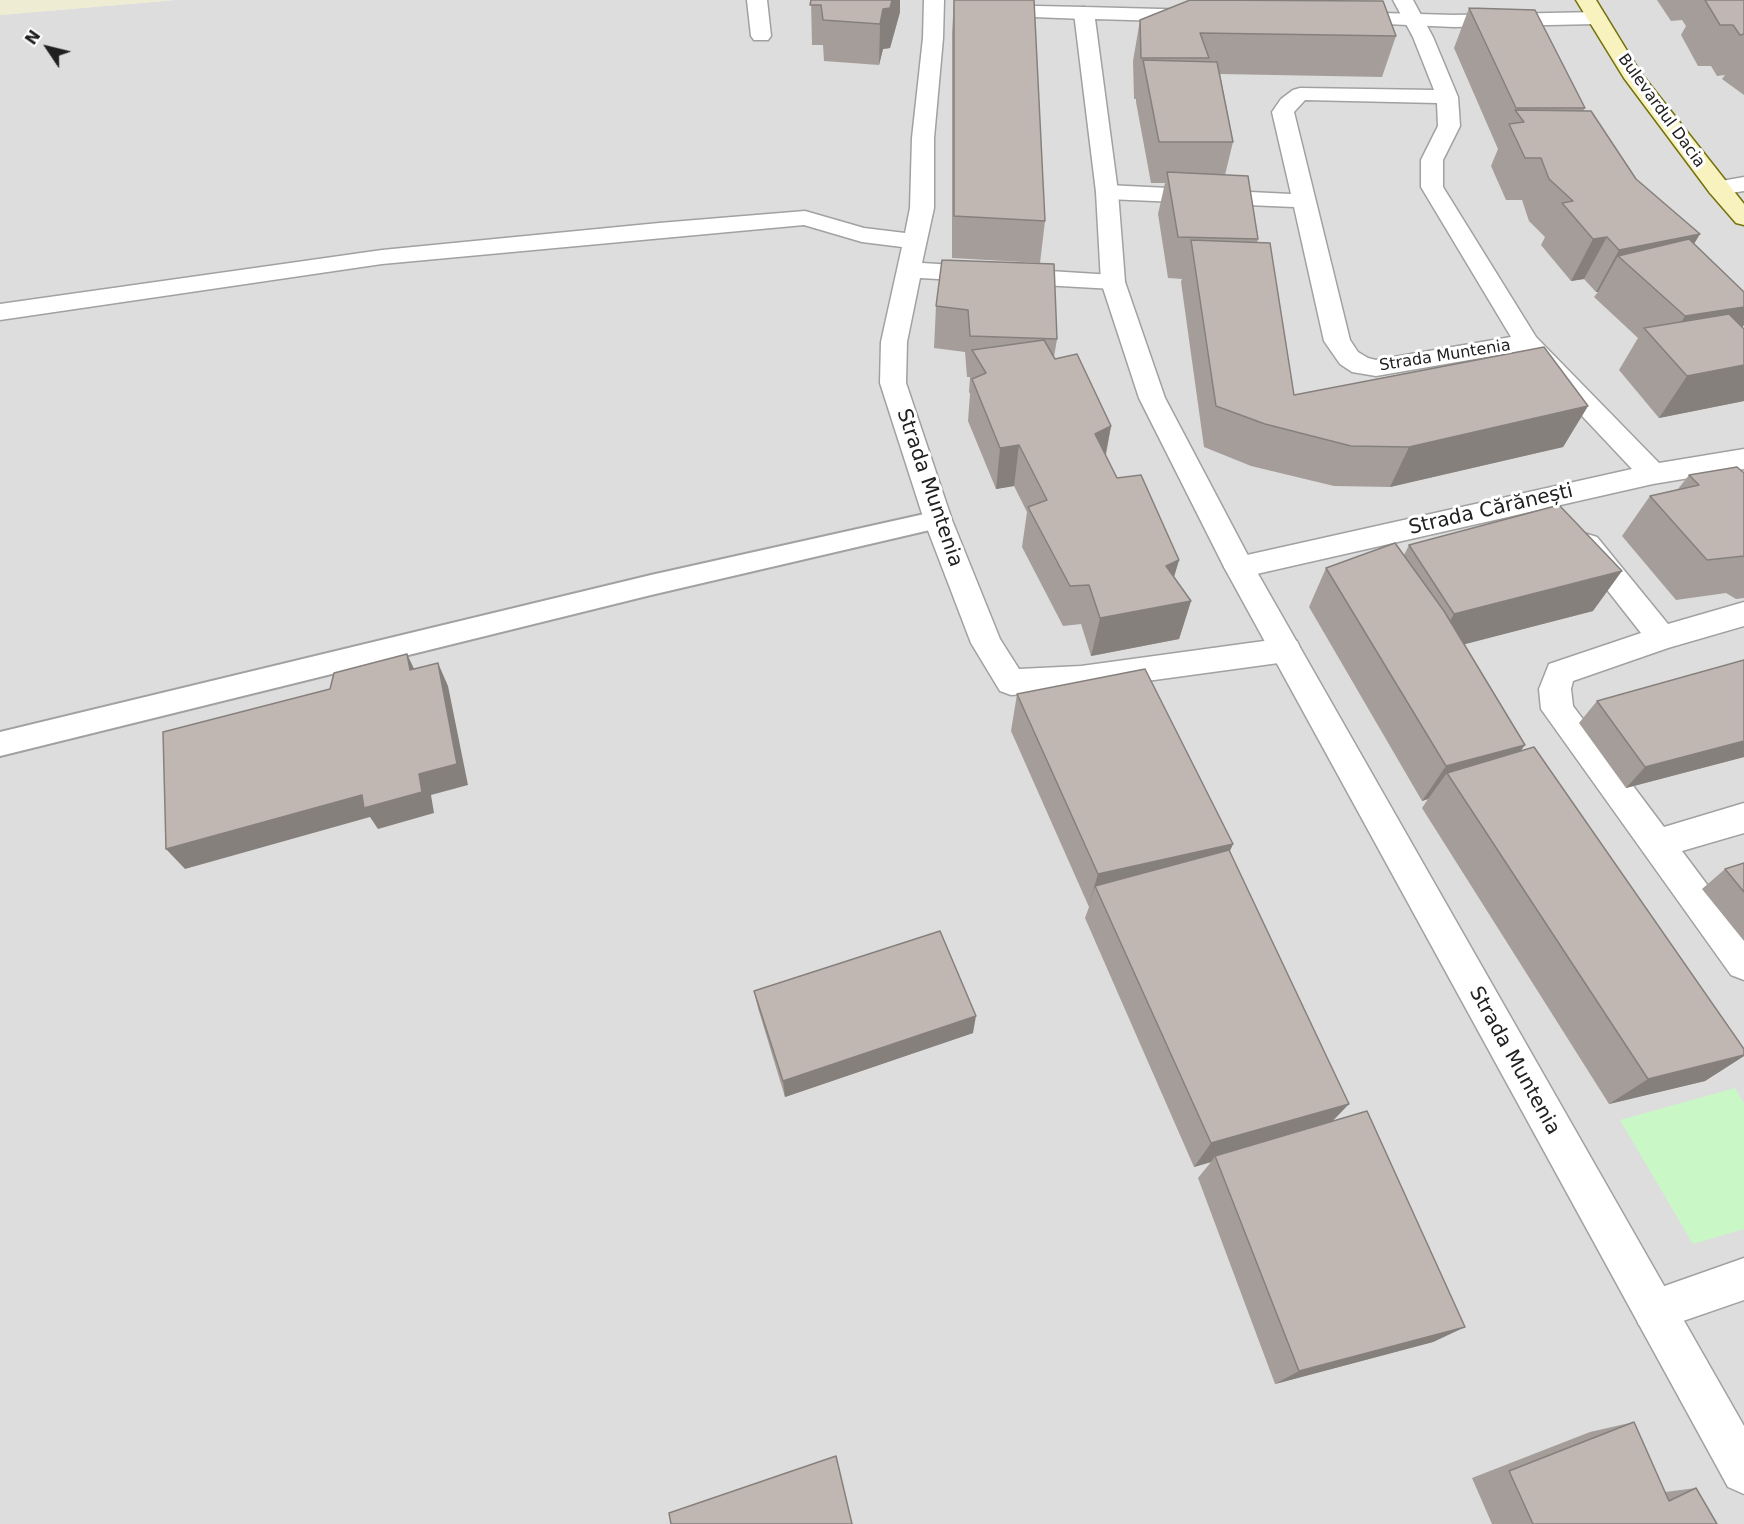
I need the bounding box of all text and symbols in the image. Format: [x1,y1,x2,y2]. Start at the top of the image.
north arrow [18,18,78,78]
text: N [21,26,44,48]
street label: Bulevardul Dacia [1613,50,1709,172]
street label: Strada Muntenia [1378,336,1512,376]
street label: Strada Muntenia [891,406,967,570]
street label: Strada Cărănești [1407,479,1575,541]
street label: Strada Muntenia [1463,983,1565,1139]

